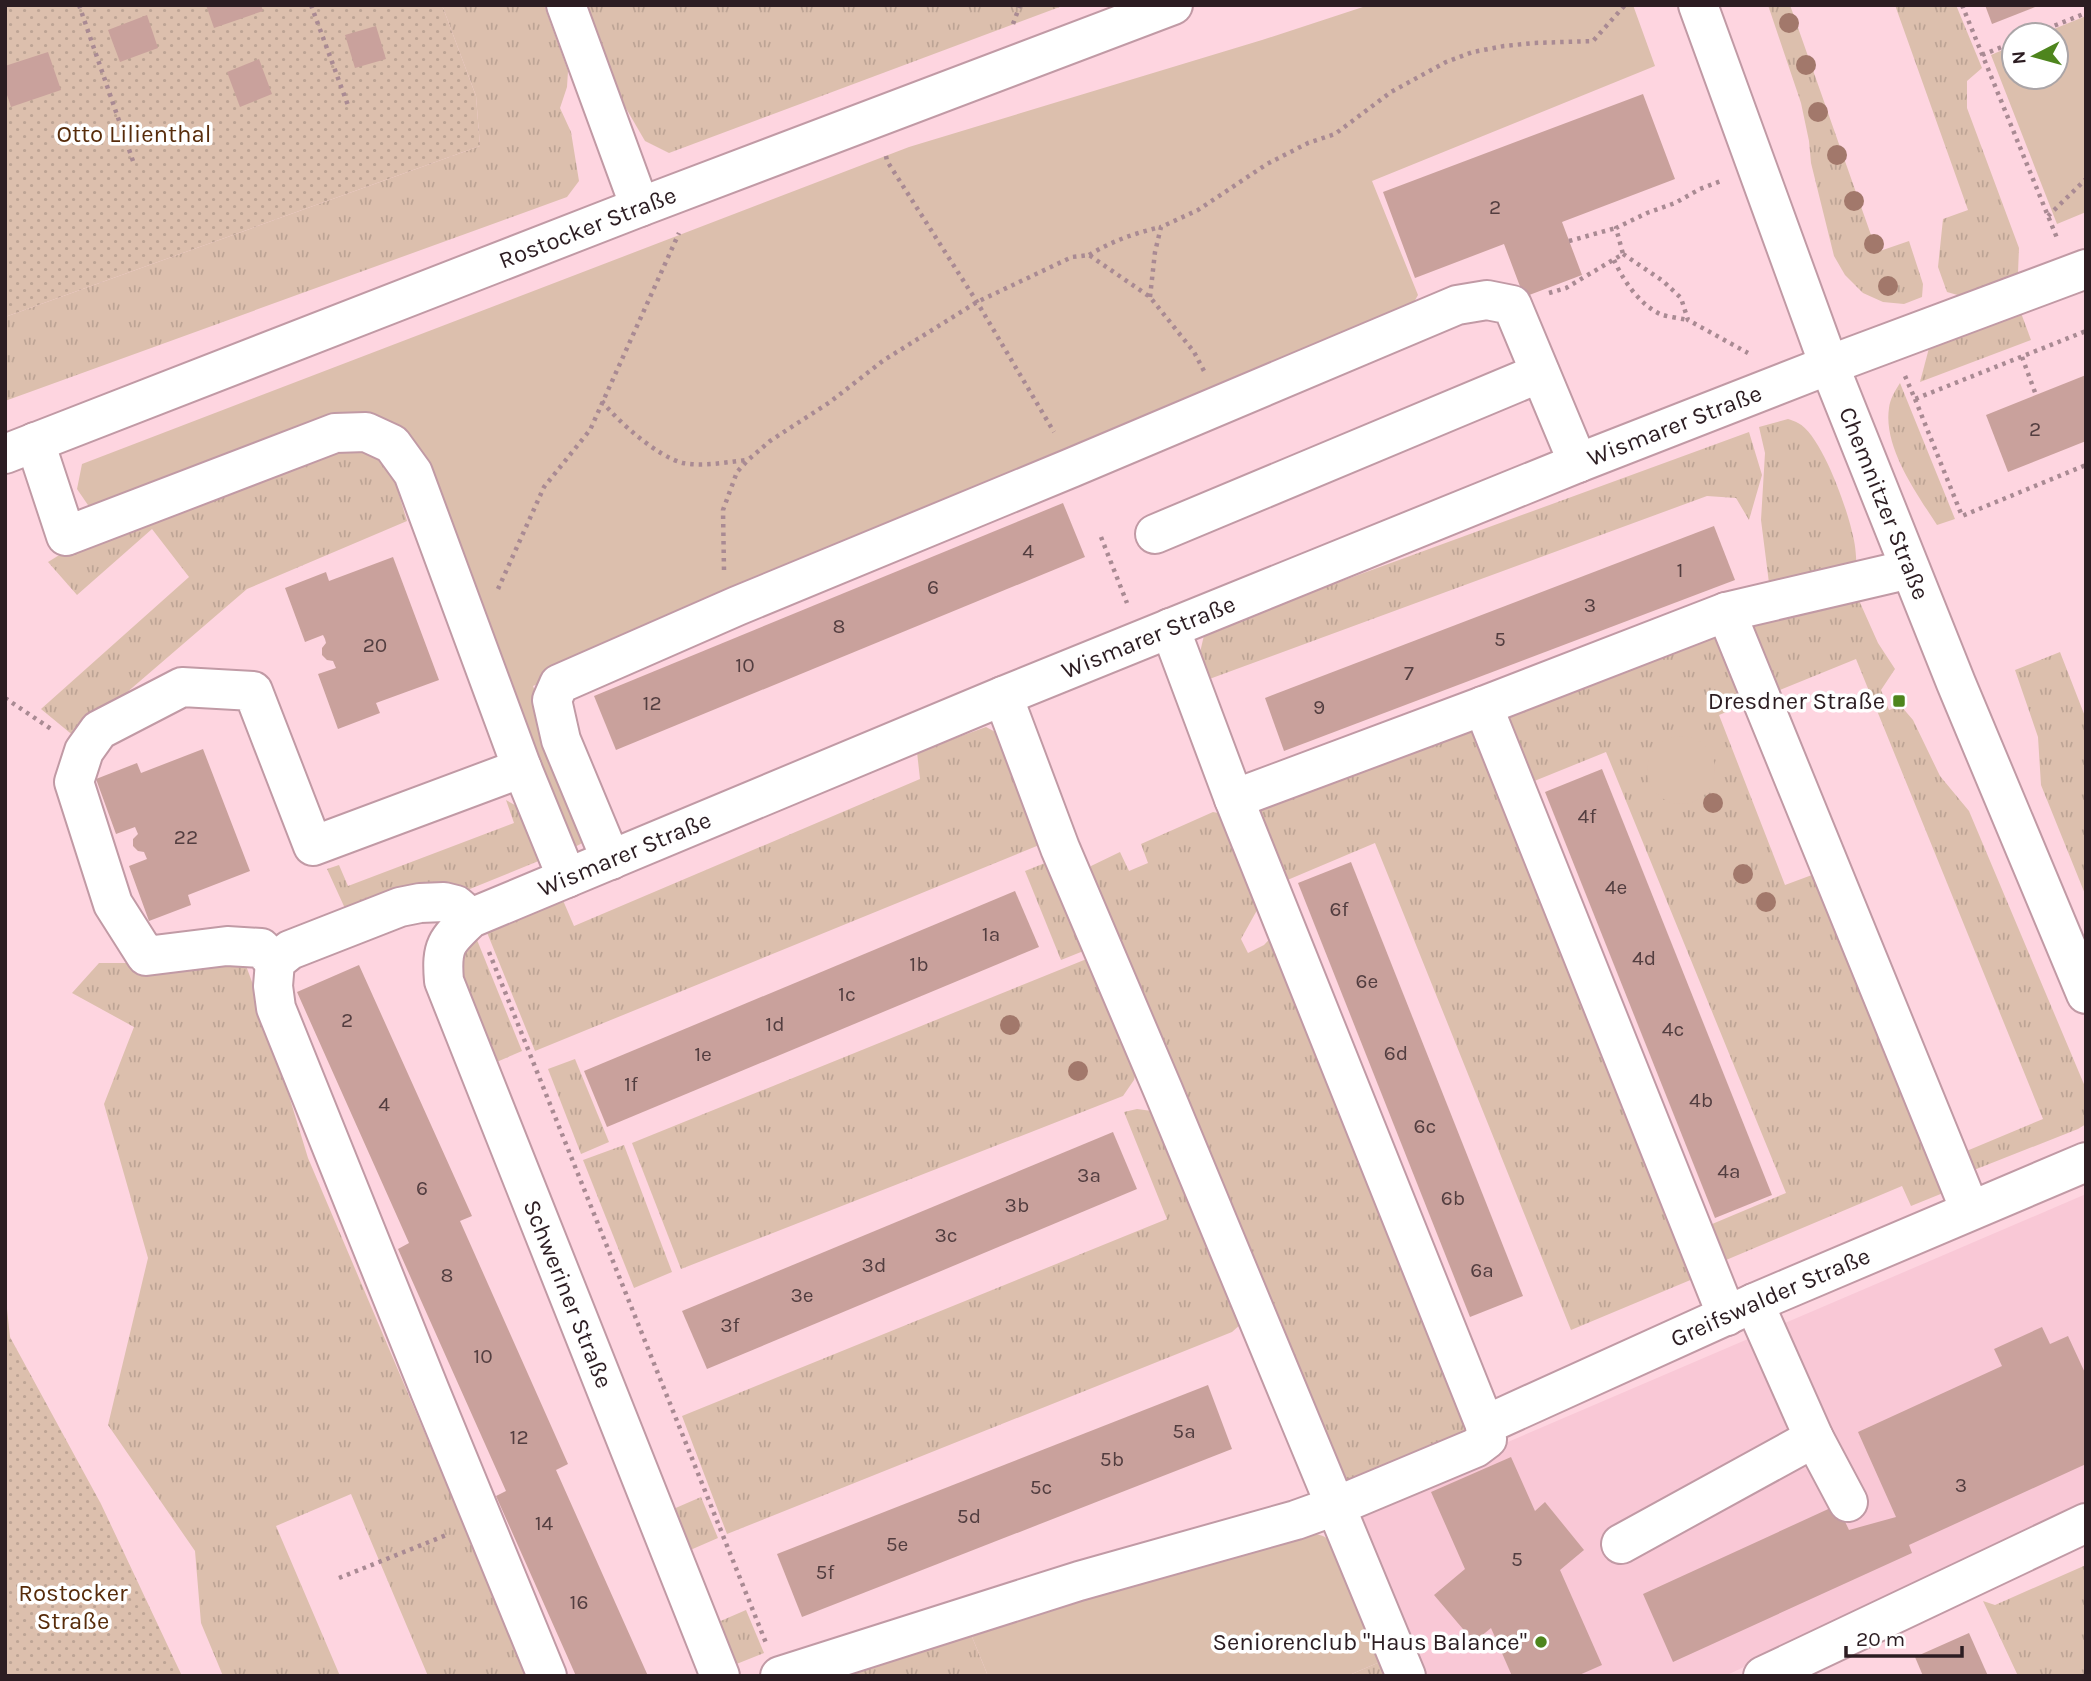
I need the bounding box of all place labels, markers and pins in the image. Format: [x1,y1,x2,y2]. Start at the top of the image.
place label: Dresdner Straße [1708,687,1885,715]
marker: Dresdner Straße [1891,693,1907,709]
place label: Seniorenclub "Haus Balance" [1212,1628,1527,1656]
marker: Seniorenclub "Haus Balance" [1533,1634,1549,1650]

